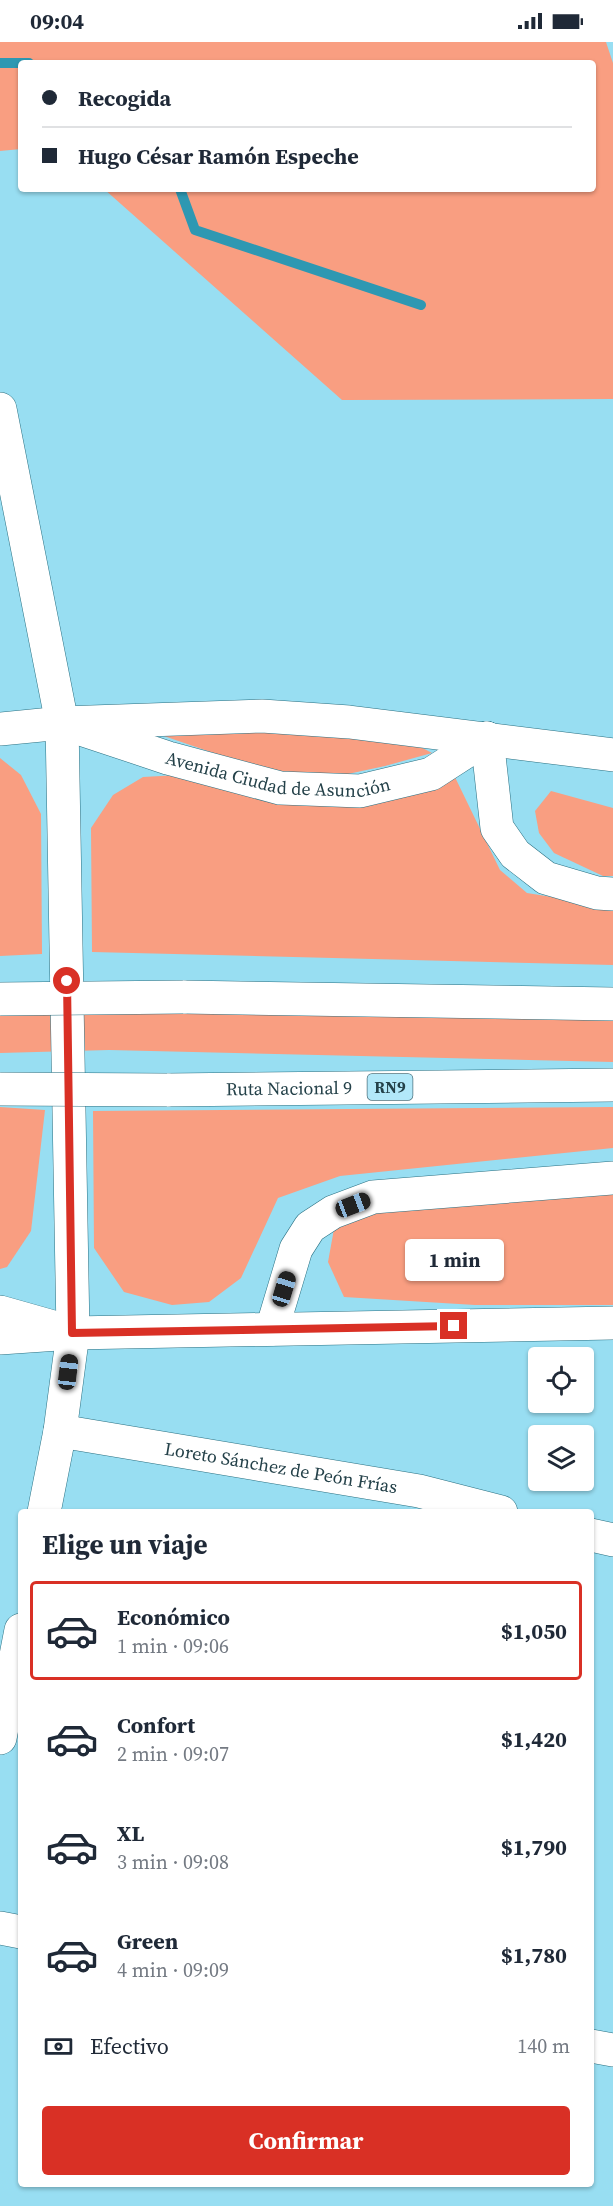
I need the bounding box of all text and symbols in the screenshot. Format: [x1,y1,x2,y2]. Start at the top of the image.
text: 09:04 [30,6,84,36]
text: Recogida [78,83,171,113]
text: Hugo César Ramón Espeche [78,141,359,171]
street label: Avenida Ciudad de Asunción [163,745,393,804]
route start [53,967,80,994]
road number: RN9 [368,1074,412,1100]
street label: Ruta Nacional 9 [226,1075,352,1101]
car [333,1190,373,1220]
callout: 1 min [404,1239,504,1281]
text: 1 min [429,1246,480,1274]
car [270,1269,298,1309]
route end [440,1312,467,1339]
map controls [528,1347,594,1491]
button: locate [528,1347,594,1413]
car [57,1353,79,1391]
button: layers [528,1425,594,1491]
street label: Loreto Sánchez de Peón Frías [163,1436,399,1499]
text: Elige un viaje [42,1526,208,1563]
text: Económico [117,1602,230,1632]
icon: car [45,1604,99,1658]
text: $1,050 [501,1616,567,1646]
text: 1 min · 09:06 [117,1632,229,1660]
text: Confort [117,1710,195,1740]
icon: car [45,1712,99,1766]
text: $1,420 [501,1724,567,1754]
text: 2 min · 09:07 [117,1740,229,1768]
text: XL [117,1818,144,1848]
icon: car [45,1820,99,1874]
text: $1,790 [501,1832,567,1862]
text: 3 min · 09:08 [117,1848,229,1876]
text: Green [117,1926,178,1956]
icon: car [45,1928,99,1982]
text: $1,780 [501,1940,567,1970]
text: 4 min · 09:09 [117,1956,229,1984]
icon: cash [42,2030,75,2063]
text: Efectivo [90,2031,169,2061]
text: 140 m [517,2032,570,2060]
button: Confirmar [42,2106,570,2175]

